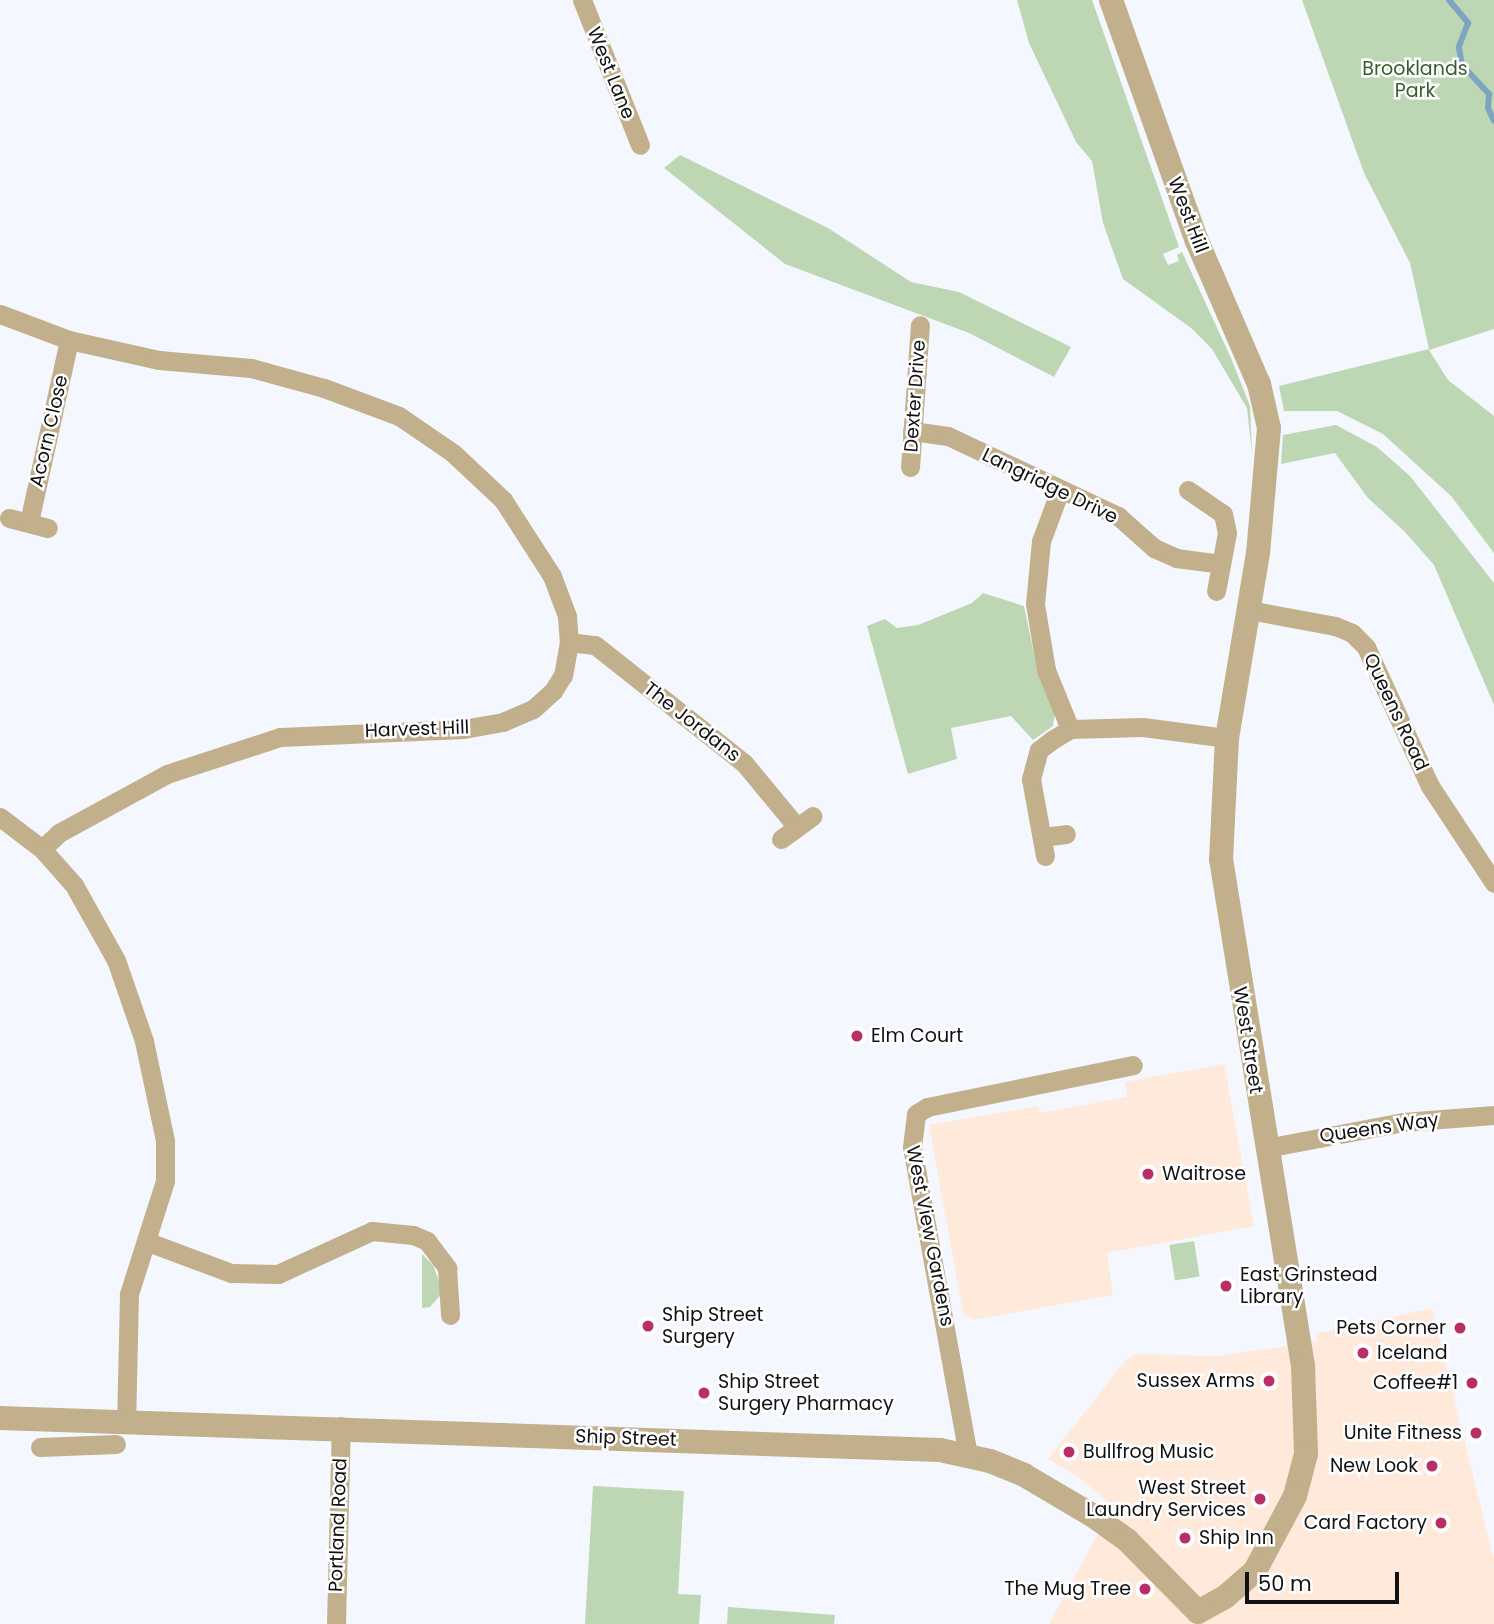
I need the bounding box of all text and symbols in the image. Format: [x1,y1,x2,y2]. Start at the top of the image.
street label: West Lane [582,24,640,122]
park label: Brooklands Park [1362,58,1468,102]
street label: West Hill [1163,174,1213,256]
street label: Dexter Drive [900,339,930,453]
street label: Acorn Close [25,373,73,489]
street label: Langridge Drive [978,443,1122,529]
street label: Queens Road [1359,650,1433,774]
street label: The Jordans [639,677,745,767]
street label: Harvest Hill [364,716,470,742]
street label: West Street [1228,985,1268,1095]
place label: Elm Court [871,1025,963,1047]
marker: Elm Court [849,1028,865,1044]
street label: Queens Way [1318,1108,1440,1148]
street label: West View Gardens [901,1144,959,1328]
place label: Waitrose [1162,1163,1246,1185]
marker: Waitrose [1140,1166,1156,1182]
place label: East Grinstead Library [1240,1264,1378,1308]
marker: East Grinstead Library [1218,1278,1234,1294]
place label: Ship Street Surgery [662,1304,764,1348]
place label: Pets Corner [1336,1317,1446,1339]
marker: Ship Street Surgery [640,1318,656,1334]
marker: Pets Corner [1452,1320,1468,1336]
place label: Iceland [1377,1342,1448,1364]
marker: Iceland [1355,1345,1371,1361]
place label: Sussex Arms [1137,1370,1255,1392]
place label: Ship Street Surgery Pharmacy [718,1371,894,1415]
place label: Coffee#1 [1373,1372,1458,1394]
marker: Sussex Arms [1261,1373,1277,1389]
marker: Coffee#1 [1464,1375,1480,1391]
marker: Ship Street Surgery Pharmacy [696,1385,712,1401]
place label: Unite Fitness [1344,1422,1462,1444]
street label: Ship Street [575,1425,677,1451]
marker: Unite Fitness [1468,1425,1484,1441]
place label: Bullfrog Music [1083,1441,1214,1463]
marker: Bullfrog Music [1061,1444,1077,1460]
place label: New Look [1330,1455,1418,1477]
street label: Portland Road [324,1458,352,1592]
marker: New Look [1424,1458,1440,1474]
place label: West Street Laundry Services [1086,1477,1246,1521]
marker: West Street Laundry Services [1252,1491,1268,1507]
place label: Card Factory [1304,1512,1427,1534]
marker: Card Factory [1433,1515,1449,1531]
place label: Ship Inn [1199,1527,1274,1549]
marker: Ship Inn [1177,1530,1193,1546]
scale bar [1249,1558,1403,1602]
text: 50 m [1258,1569,1312,1598]
place label: The Mug Tree [1004,1578,1131,1600]
marker: The Mug Tree [1137,1581,1153,1597]

